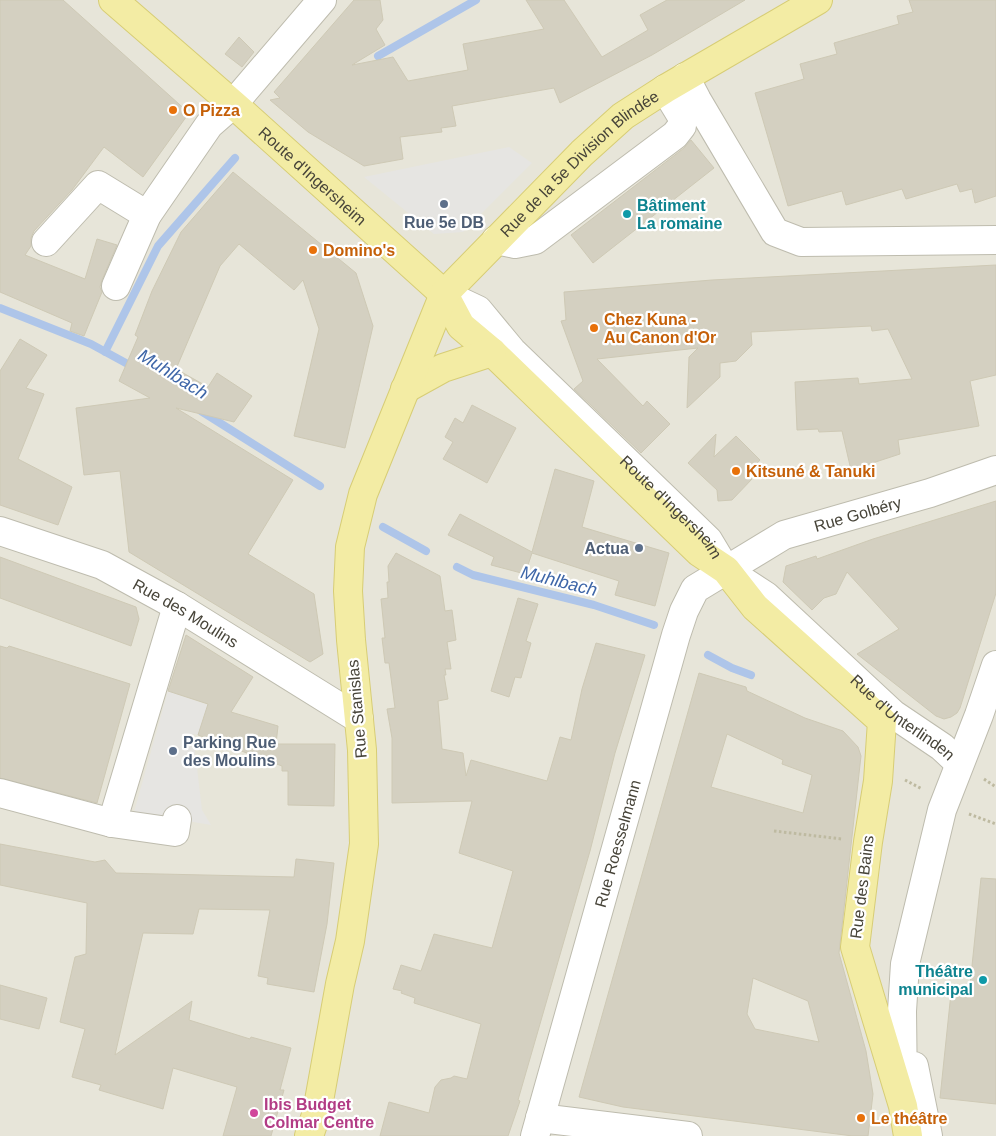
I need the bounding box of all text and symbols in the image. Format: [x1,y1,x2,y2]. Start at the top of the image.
street label: Rue de la 5e Division Blindée [497,87,662,240]
place label: O Pizza [183,102,240,119]
marker: O Pizza [167,104,179,116]
street label: Route d'Ingersheim [256,123,370,228]
place label: Bâtiment La romaine [637,197,722,232]
marker: Rue 5e DB [438,198,450,210]
marker: Bâtiment La romaine [621,208,633,220]
place label: Rue 5e DB [404,214,484,231]
place label: Domino's [323,242,395,259]
marker: Domino's [307,244,319,256]
place label: Chez Kuna - Au Canon d'Or [604,311,716,346]
marker: Chez Kuna - Au Canon d'Or [588,322,600,334]
water label: Muhlbach [135,345,211,403]
street label: Route d'Ingersheim [617,452,726,562]
place label: Kitsuné & Tanuki [746,463,876,480]
marker: Kitsuné & Tanuki [730,465,742,477]
street label: Rue Golbéry [812,493,903,534]
place label: Actua [585,540,629,557]
marker: Actua [633,542,645,554]
water label: Muhlbach [519,562,599,600]
street label: Rue des Moulins [130,575,241,650]
street label: Rue Stanislas [344,659,370,759]
street label: Rue d'Unterlinden [848,671,958,763]
place label: Parking Rue des Moulins [183,734,276,769]
marker: Parking Rue des Moulins [167,745,179,757]
street label: Rue Roesselmann [591,778,643,909]
street label: Rue des Bains [847,834,877,940]
place label: Théâtre municipal [898,963,973,998]
marker: Théâtre municipal [977,974,989,986]
place label: Ibis Budget Colmar Centre [264,1096,374,1131]
marker: Ibis Budget Colmar Centre [248,1107,260,1119]
place label: Le théâtre [871,1110,948,1127]
marker: Le théâtre [855,1112,867,1124]

